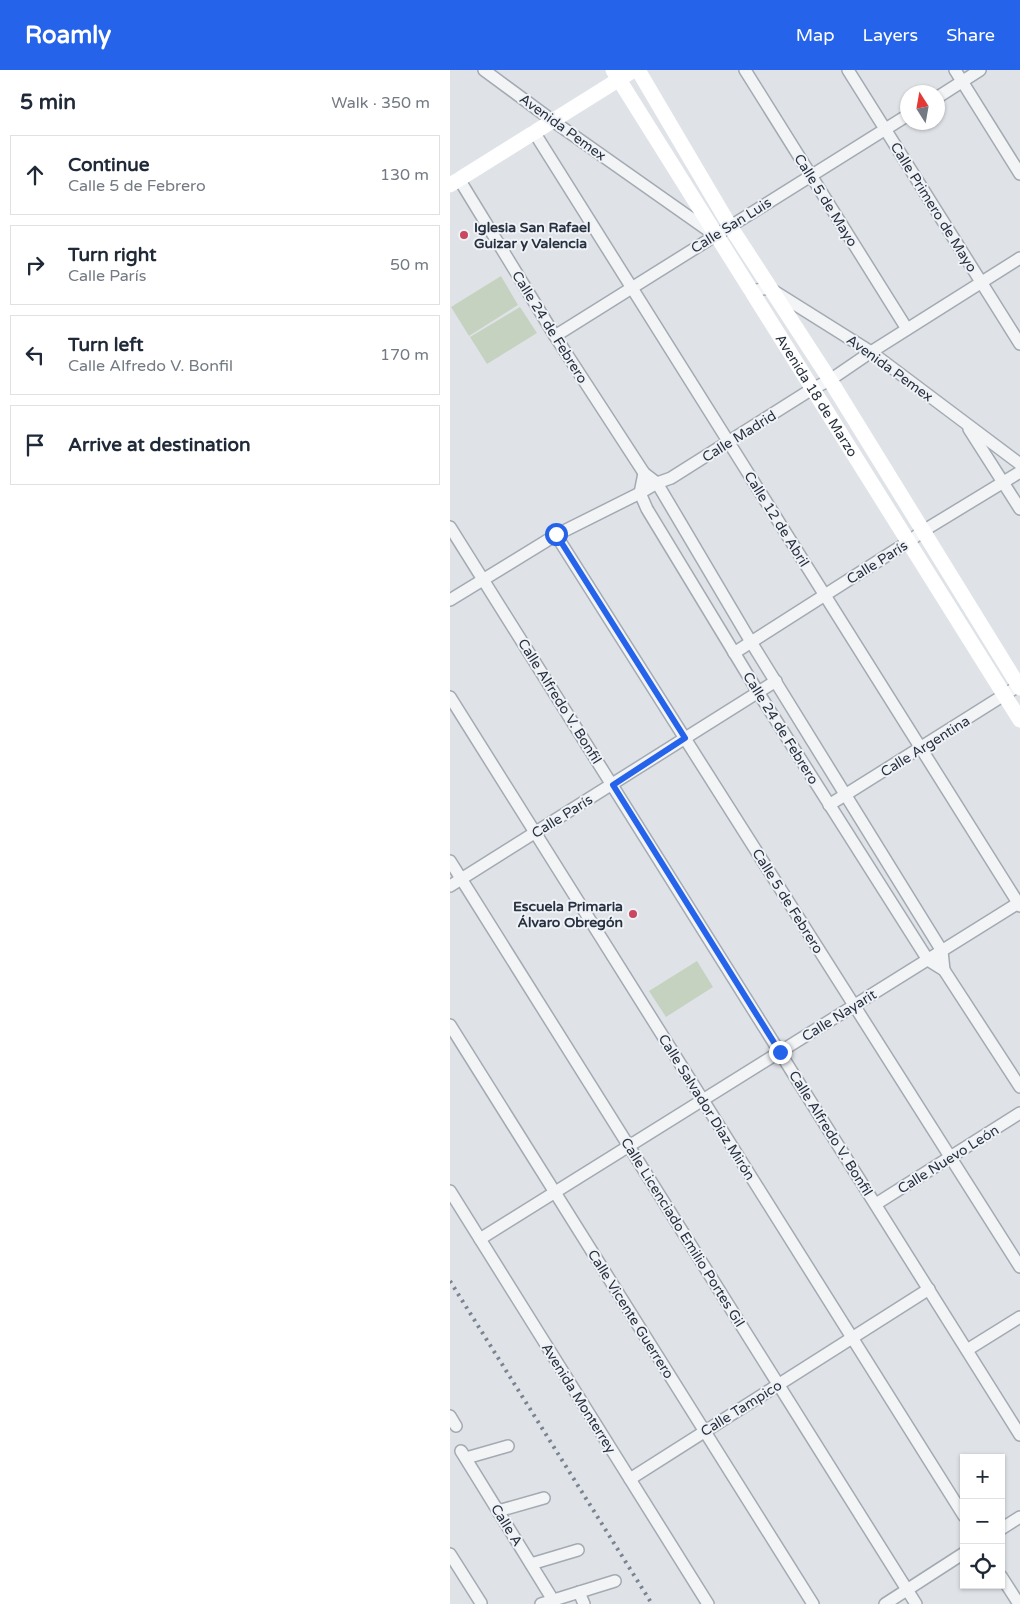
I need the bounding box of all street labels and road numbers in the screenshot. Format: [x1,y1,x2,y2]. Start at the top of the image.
street label: Avenida Pemex [516,90,609,165]
street label: Calle Primero de Mayo [887,139,981,275]
street label: Calle 5 de Mayo [790,151,861,250]
street label: Calle San Luis [688,194,775,257]
street label: Calle 24 de Febrero [508,268,591,387]
street label: Avenida 18 de Marzo [772,331,861,460]
street label: Avenida Pemex [843,331,936,406]
street label: Calle Madrid [699,407,779,466]
street label: Calle 12 de Abril [740,468,813,570]
street label: Calle París [844,537,911,588]
street label: Calle Alfredo V. Bonfil [514,636,605,767]
street label: Calle 24 de Febrero [739,669,822,788]
street label: Calle Argentina [878,712,973,781]
street label: Calle París [529,791,596,842]
street label: Calle 5 de Febrero [748,846,827,957]
street label: Calle Nayarit [799,985,880,1045]
street label: Calle Salvador Díaz Mirón [655,1031,759,1183]
street label: Calle Alfredo V. Bonfil [785,1068,876,1199]
street label: Calle Nuevo León [895,1121,1002,1197]
street label: Calle Licenciado Emilio Portes Gil [617,1135,748,1330]
street label: Calle Vicente Guerrero [584,1247,677,1382]
street label: Avenida Monterrey [538,1340,620,1457]
street label: Calle Tampico [698,1377,785,1440]
street label: Calle A [487,1501,526,1550]

